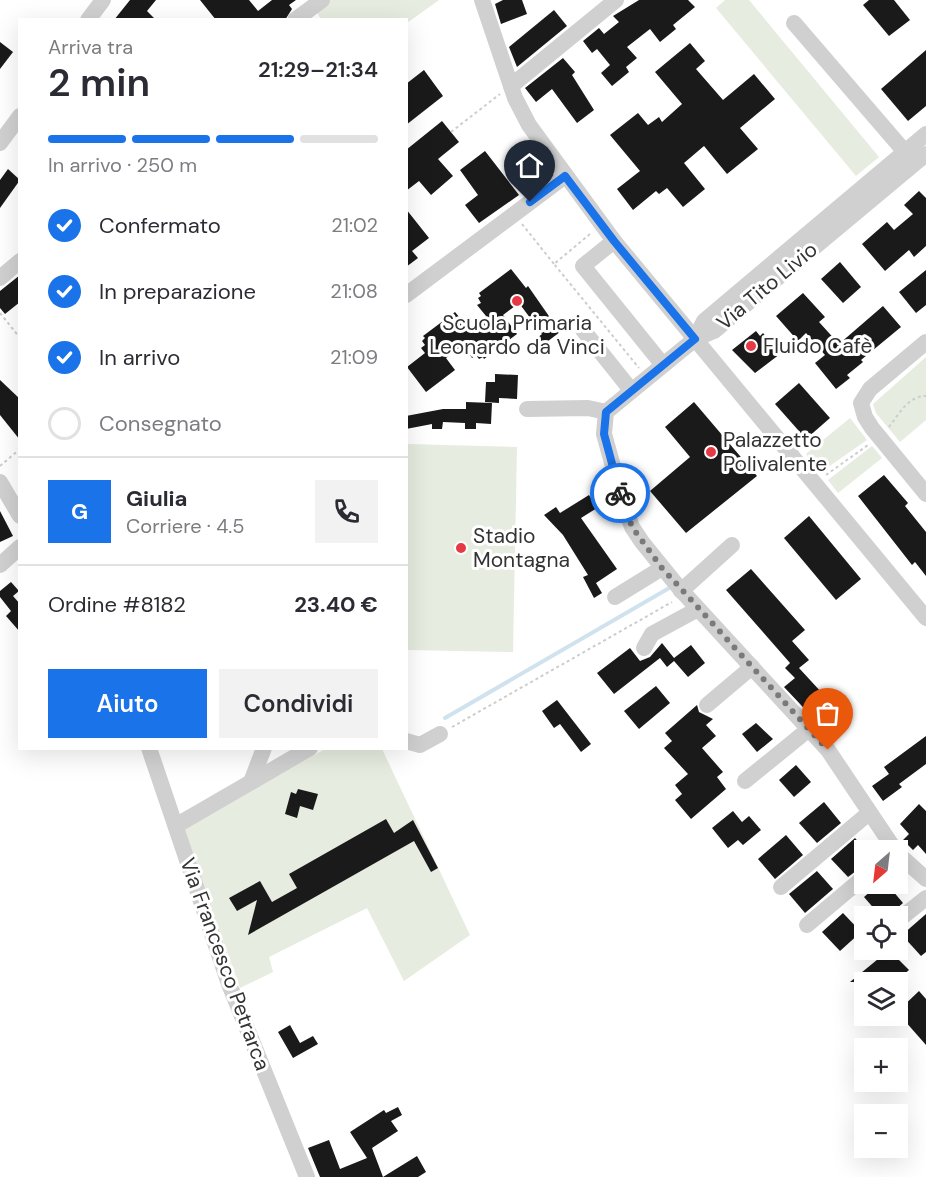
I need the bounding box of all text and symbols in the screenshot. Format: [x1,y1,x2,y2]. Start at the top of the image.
text: Arriva tra [48,34,133,60]
text: 21:29–21:34 [258,55,378,84]
text: 2 min [48,57,150,108]
pin [504,140,555,202]
icon: home [513,149,546,182]
text: In arrivo · 250 m [48,152,197,178]
icon: check [48,209,81,242]
text: Confermato [99,211,221,240]
text: 21:02 [331,212,378,238]
street label: Via Tito Livio [711,236,823,336]
icon: check [48,275,81,308]
text: In preparazione [99,277,256,306]
text: 21:08 [330,278,378,304]
marker: Scuola Primaria Leonardo da Vinci [510,294,524,308]
place label: Scuola Primaria Leonardo da Vinci [429,309,605,361]
place label: Fluido Cafè [763,332,872,360]
marker: Fluido Cafè [744,339,758,353]
icon: check [48,341,81,374]
text: In arrivo [99,343,180,372]
text: 21:09 [330,344,378,370]
text: Consegnato [99,409,222,438]
place label: Palazzetto Polivalente [723,426,827,478]
marker: Palazzetto Polivalente [704,445,718,459]
courier [590,463,650,523]
icon: bike [604,477,637,510]
button: phone [315,480,378,543]
text: Giulia [126,484,188,513]
text: G [71,497,88,526]
text: Corriere · 4.5 [126,513,244,539]
place label: Stadio Montagna [473,522,570,574]
marker: Stadio Montagna [454,541,468,555]
text: Ordine #8182 [48,590,186,619]
text: 23.40 € [294,590,378,619]
button: Aiuto [48,669,207,738]
button: Condividi [219,669,378,738]
pin [802,688,853,750]
icon: bag [811,697,844,730]
north arrow [854,840,908,894]
map controls [854,840,908,1158]
street label: Via Francesco Petrarca [173,854,277,1074]
button: locate [854,906,908,960]
button: layers [854,972,908,1026]
button: + [854,1038,908,1092]
button: − [854,1104,908,1158]

